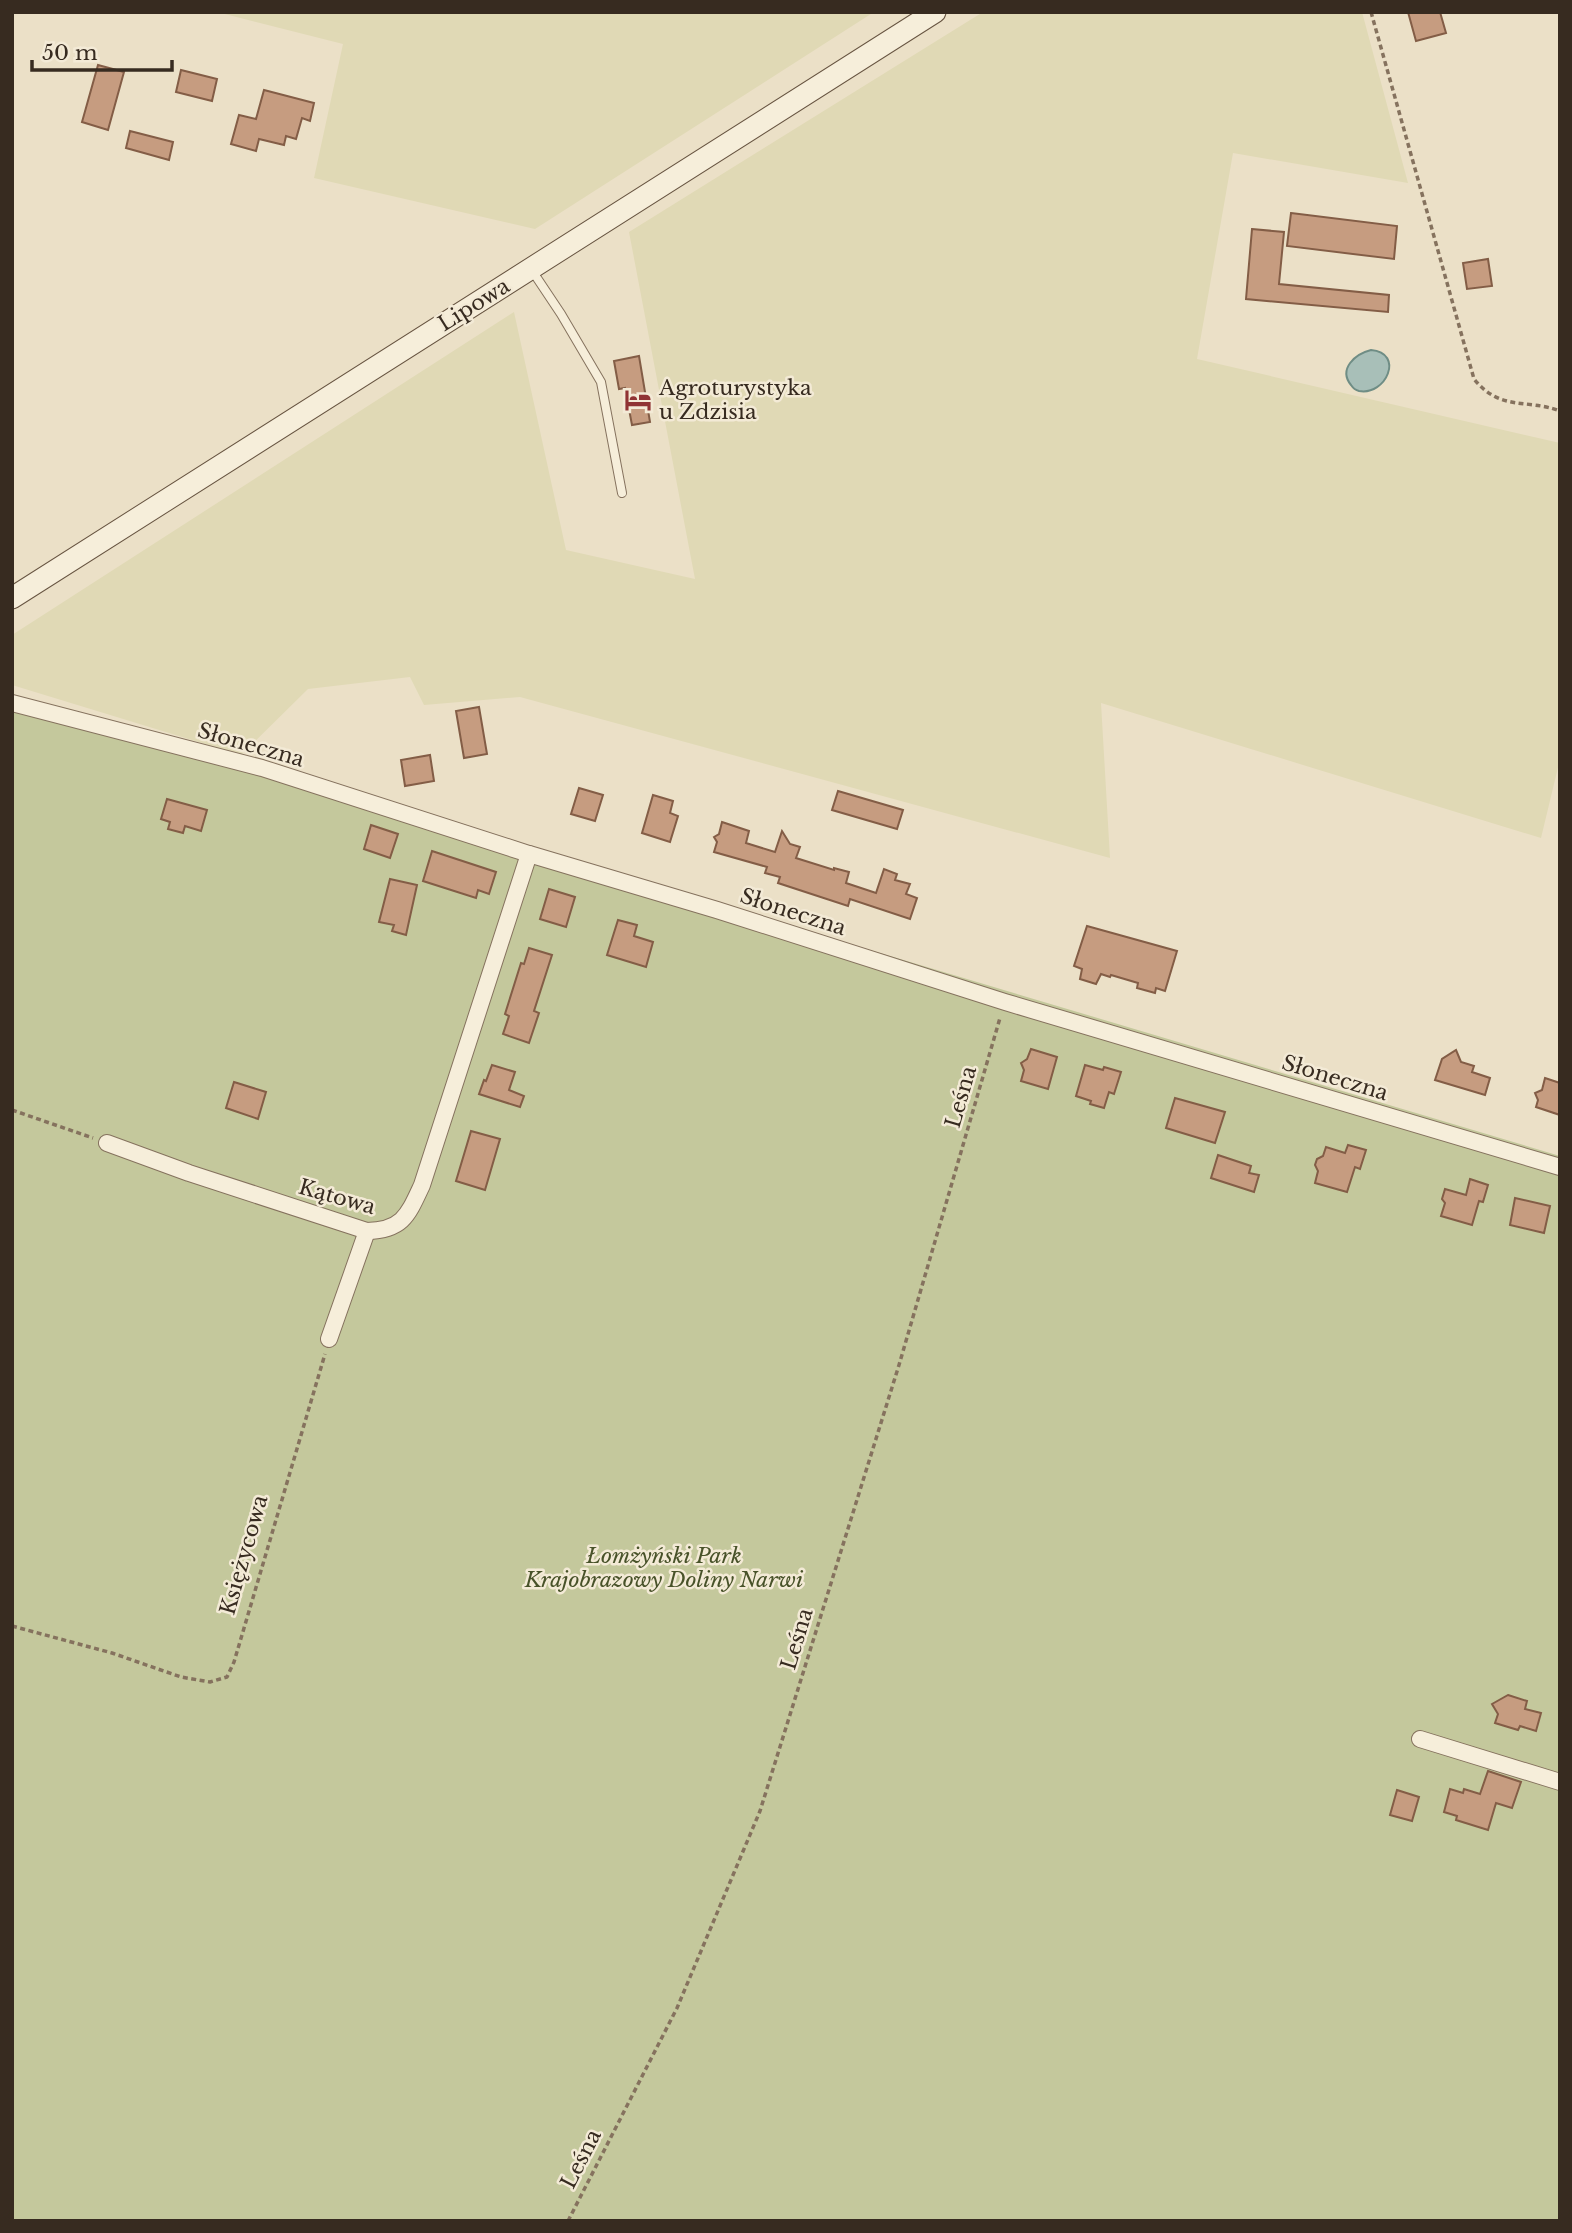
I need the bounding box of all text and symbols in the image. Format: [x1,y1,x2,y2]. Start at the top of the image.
scale bar [32,28,172,72]
text: 50 m [42,40,98,66]
street label: Lipowa [433,273,515,337]
place label: Agroturystyka u Zdzisia [658,375,812,425]
hotel icon: Agroturystyka u Zdzisia [623,385,653,415]
street label: Słoneczna [195,717,308,773]
street label: Słoneczna [737,883,850,941]
street label: Słoneczna [1279,1050,1392,1107]
street label: Leśna [940,1063,982,1131]
street label: Kątowa [296,1174,379,1220]
street label: Księżycowa [214,1492,274,1618]
park label: Łomżyński Park Krajobrazowy Doliny Narwi [524,1543,804,1593]
street label: Leśna [775,1605,819,1673]
street label: Leśna [555,2125,607,2193]

